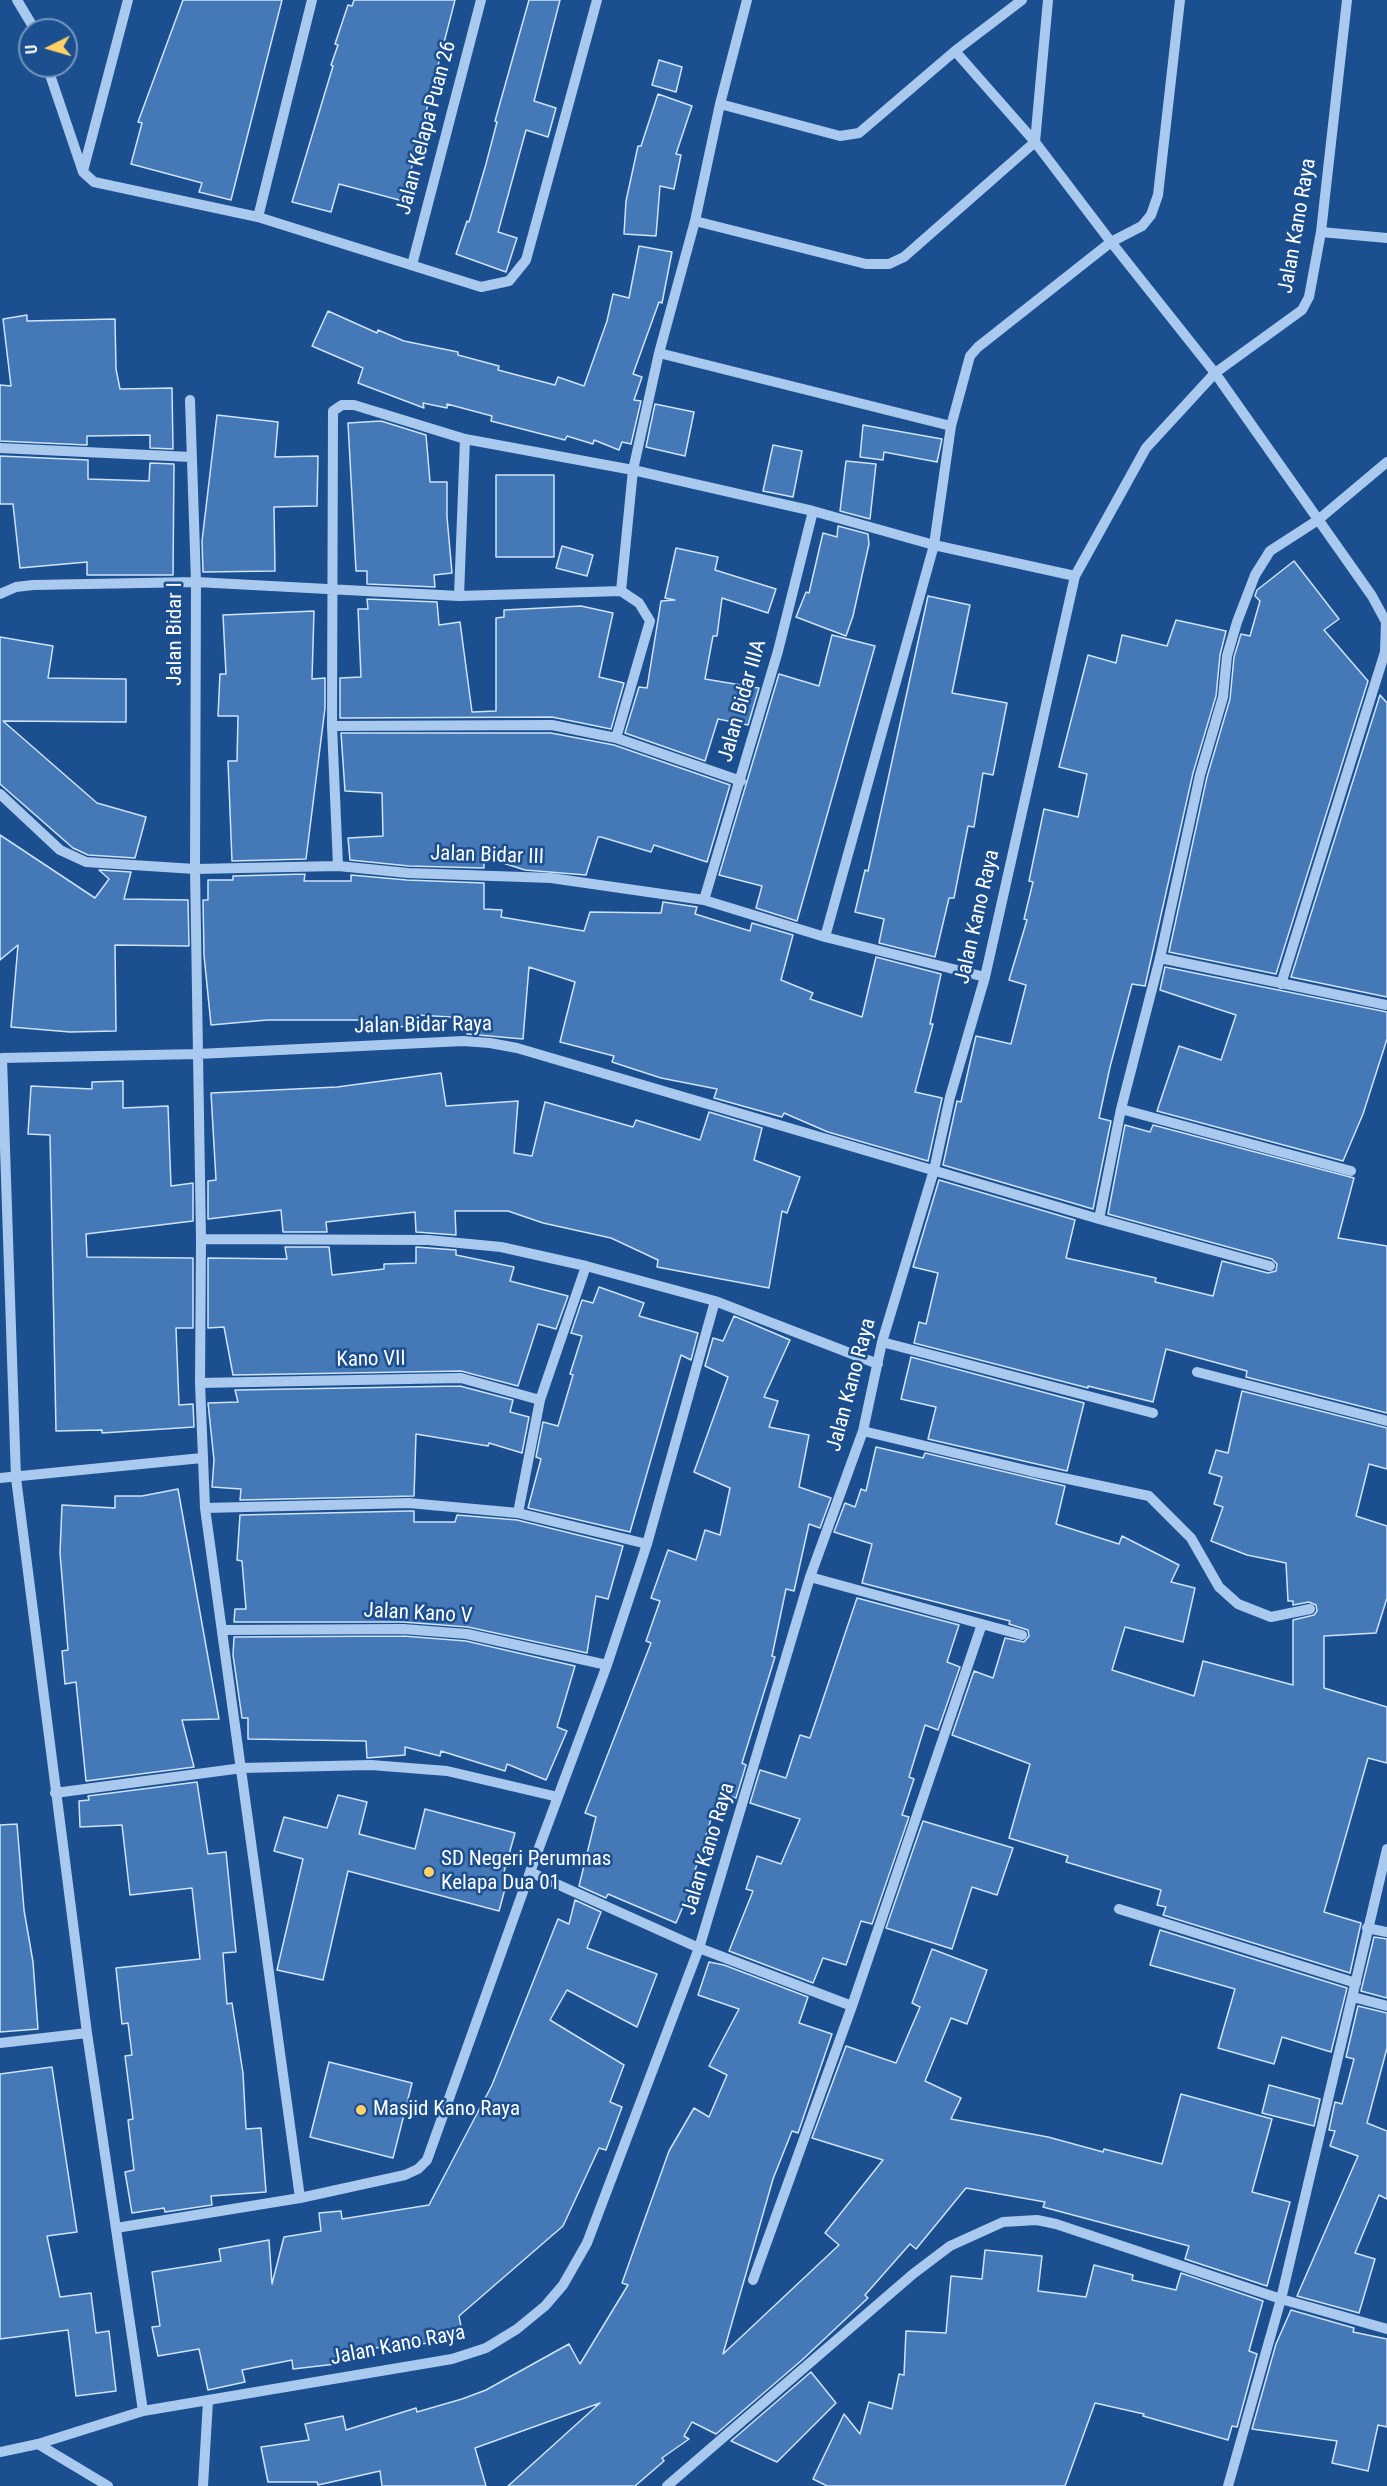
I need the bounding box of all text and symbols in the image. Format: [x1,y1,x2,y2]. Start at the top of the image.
north arrow [18,18,78,78]
street label: Jalan Kelapa Puan 26 [392,38,462,218]
text: U [22,44,41,55]
street label: Jalan Kano Raya [1274,156,1322,296]
street label: Jalan Bidar I [163,582,189,686]
street label: Jalan Bidar IIIA [714,637,772,765]
street label: Jalan Bidar III [430,841,544,871]
street label: Jalan Kano Raya [950,848,1006,986]
street label: Jalan Bidar Raya [354,1012,492,1040]
street label: Jalan Kano Raya [822,1316,882,1454]
street label: Kano VII [336,1347,406,1373]
street label: Jalan Kano V [363,1599,473,1629]
street label: Jalan Kano Raya [677,1780,741,1918]
place label: SD Negeri Perumnas Kelapa Dua 01 [441,1847,611,1897]
marker: SD Negeri Perumnas Kelapa Dua 01 [422,1865,436,1879]
place label: Masjid Kano Raya [373,2097,520,2123]
marker: Masjid Kano Raya [354,2103,368,2117]
street label: Jalan Kano Raya [328,2321,468,2371]

